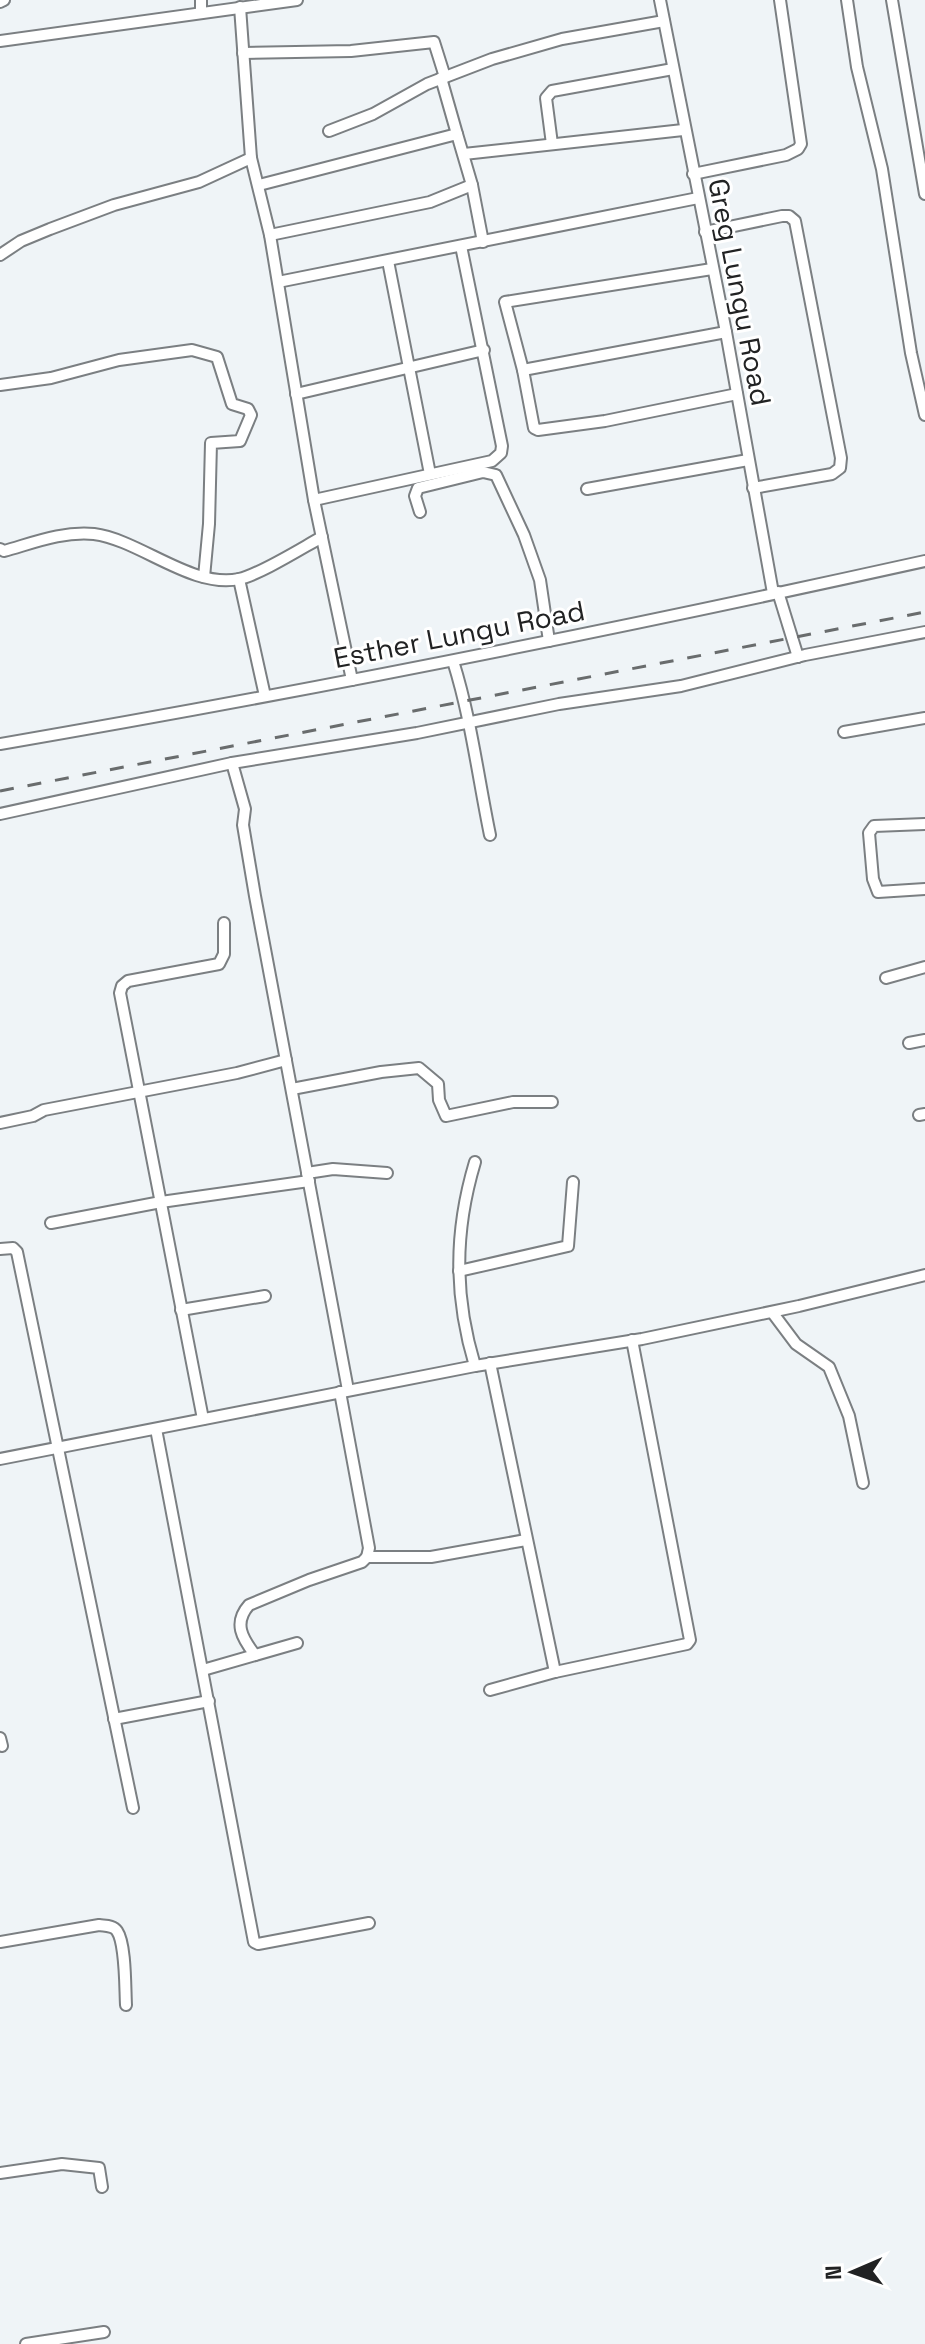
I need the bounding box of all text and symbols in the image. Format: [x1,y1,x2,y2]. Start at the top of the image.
street label: Greg Lungu Road [700,175,780,409]
street label: Esther Lungu Road [330,592,588,676]
north arrow [813,2232,893,2312]
text: N [819,2265,847,2281]

